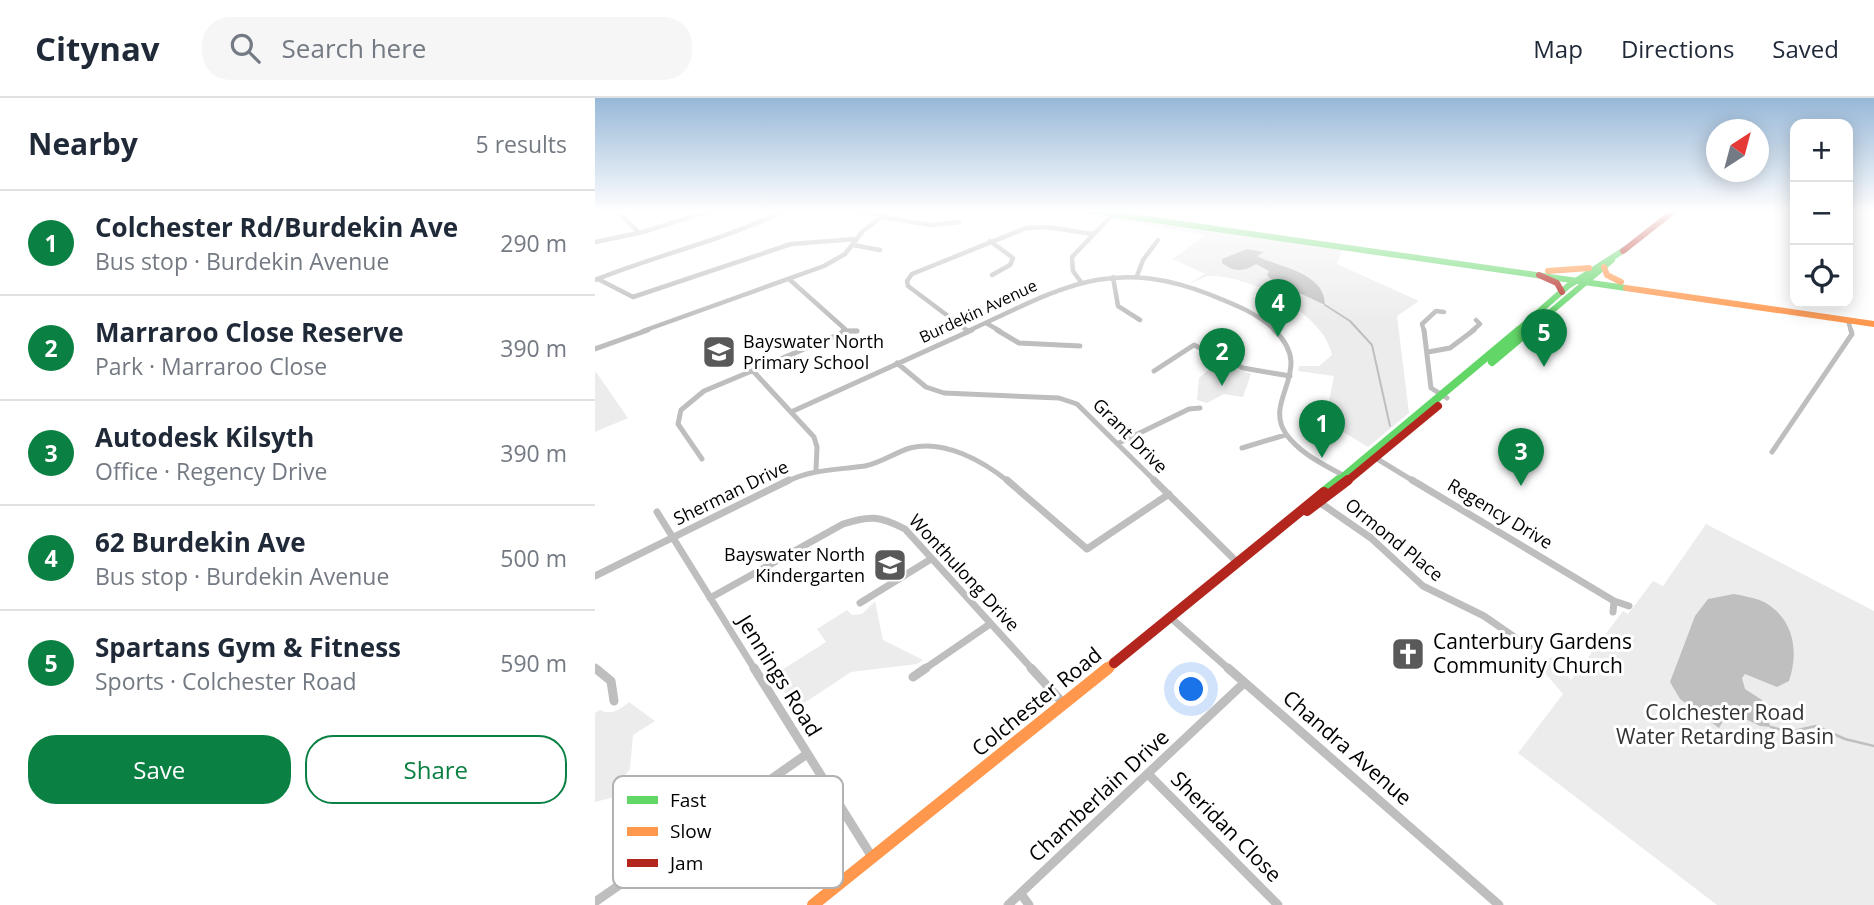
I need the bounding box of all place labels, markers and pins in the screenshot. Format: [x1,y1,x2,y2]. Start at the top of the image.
pin: 4 [1255,279,1301,337]
pin: 5 [1521,309,1567,367]
pin: 2 [1199,328,1245,386]
place label: Bayswater North Primary School [743,329,884,374]
school or university icon: Bayswater North Primary School [700,333,738,371]
pin: 1 [1299,400,1345,458]
pin: 3 [1498,428,1544,486]
place label: Bayswater North Kindergarten [724,542,865,587]
school or university icon: Bayswater North Kindergarten [871,546,909,584]
place label: Canterbury Gardens Community Church [1433,627,1632,679]
church icon: Canterbury Gardens Community Church [1389,635,1427,673]

